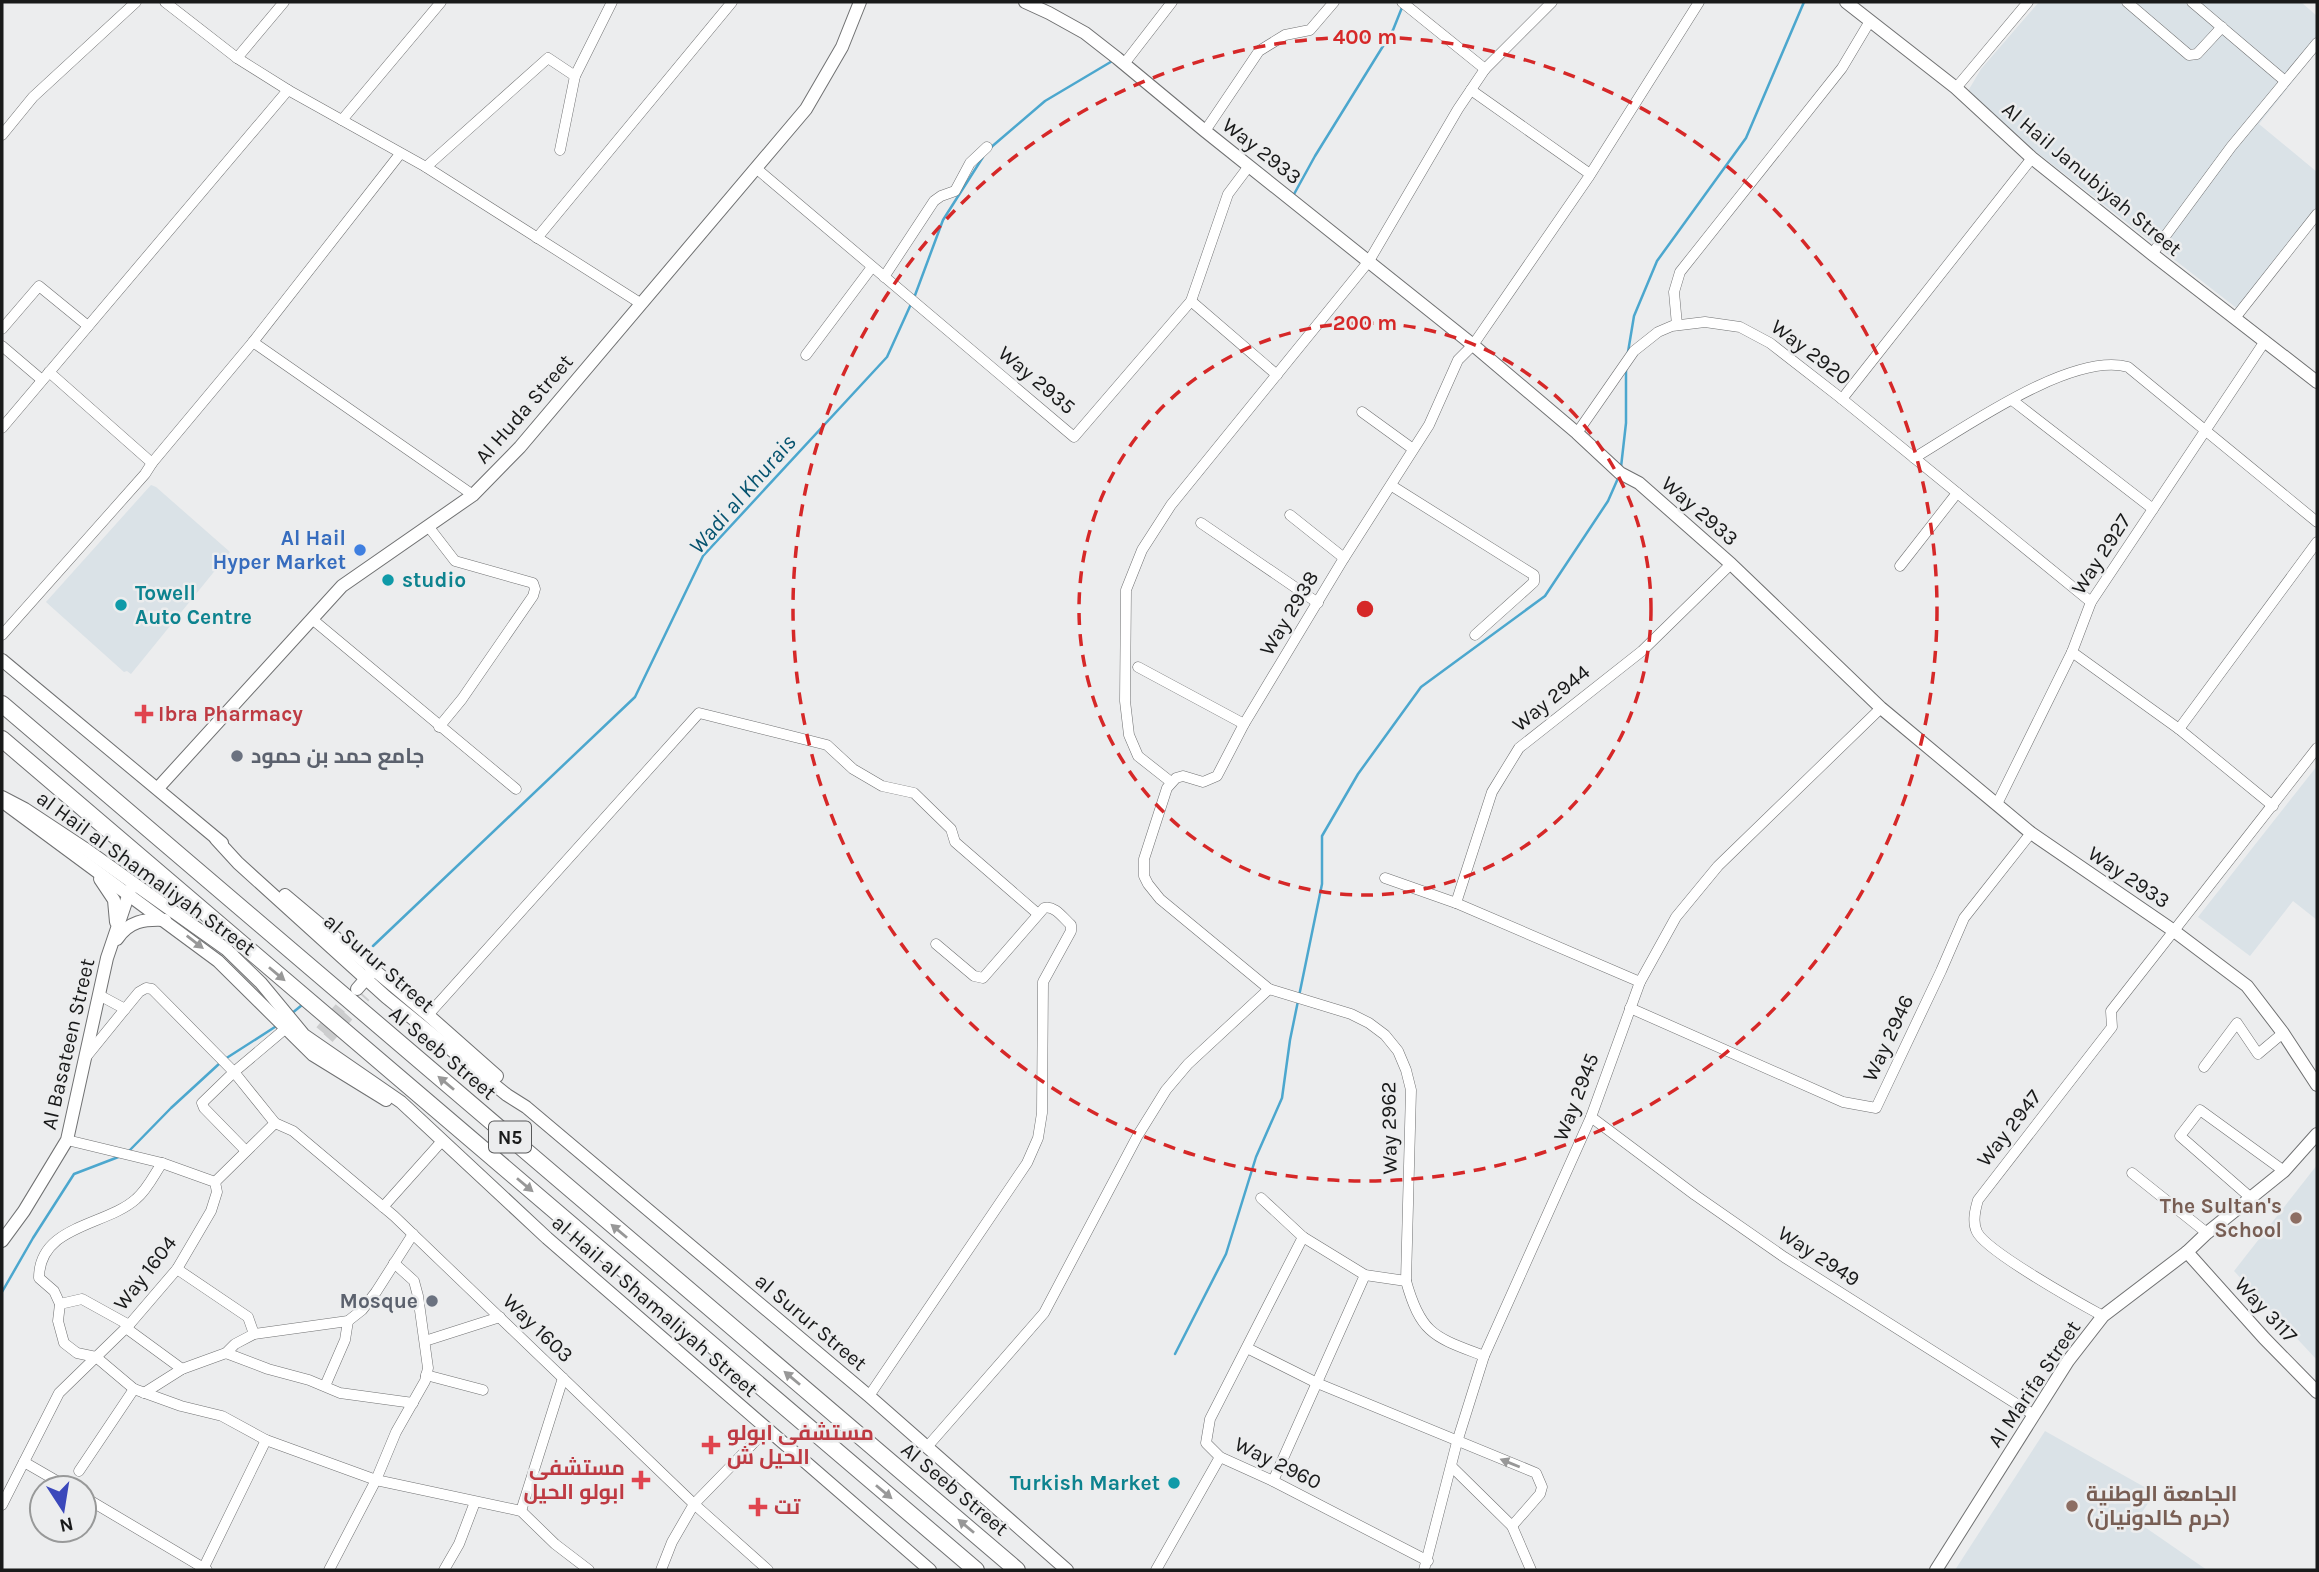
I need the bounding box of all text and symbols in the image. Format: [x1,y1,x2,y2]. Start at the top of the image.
text: 400 m [1333,25,1397,49]
street label: Al Hail Janubiyah Street [1998,97,2187,261]
street label: Way 2933 [1218,113,1306,189]
text: 200 m [1333,311,1397,335]
street label: Way 2920 [1766,314,1856,390]
street label: Way 2935 [994,341,1080,419]
street label: Al Huda Street [470,350,578,468]
water label: Wadi al Khurais [683,429,802,560]
street label: Way 2933 [1657,471,1743,551]
street label: Way 2927 [2066,509,2136,599]
place label: Al Hail Hyper Market [212,526,346,574]
marker: Al Hail Hyper Market [352,542,368,558]
street label: Way 2938 [1254,566,1324,660]
place label: studio [402,568,466,592]
marker: studio [380,572,396,588]
place label: Towell Auto Centre [135,581,252,629]
marker: Towell Auto Centre [113,597,129,613]
centre of rings [1353,597,1377,621]
street label: Way 2944 [1508,659,1595,736]
place label: Ibra Pharmacy [158,702,303,726]
marker: Ibra Pharmacy [136,706,152,722]
place label: جامع حمد بن حمود [251,744,424,770]
marker: جامع حمد بن حمود [229,748,245,764]
street label: al Hail al Shamaliyah Street [32,786,260,961]
street label: Way 2933 [2083,841,2175,913]
street label: al Surur Street [319,909,439,1018]
one-way arrow [185,935,203,950]
street label: Al Basateen Street [37,956,99,1132]
one-way arrow [269,966,286,981]
street label: Way 2946 [1858,991,1918,1085]
street label: Al Seeb Street [385,1001,501,1105]
street label: Way 2945 [1548,1050,1604,1144]
one-way arrow [438,1076,455,1091]
street label: Way 2962 [1376,1081,1402,1175]
street label: Way 2947 [1972,1085,2046,1171]
road number: N5 [489,1121,531,1152]
one-way arrow [516,1177,534,1193]
place label: The Sultan's School [2160,1194,2282,1242]
street label: al Hail al Shamaliyah Street [547,1210,763,1402]
marker: The Sultan's School [2288,1210,2304,1226]
street label: Way 2949 [1774,1221,1864,1291]
one-way arrow [611,1224,628,1239]
street label: Way 1604 [109,1231,182,1315]
street label: al Surur Street [750,1268,872,1376]
street label: Way 3117 [2230,1272,2302,1348]
place label: Mosque [340,1289,418,1314]
street label: Way 1603 [498,1289,578,1367]
marker: Mosque [424,1293,440,1309]
street label: Al Marifa Street [1983,1316,2085,1452]
one-way arrow [784,1371,801,1386]
place label: مستشفى ابولو الحيل ش [727,1421,874,1469]
street label: Way 2960 [1231,1432,1325,1494]
marker: مستشفى ابولو الحيل ش [701,1435,721,1455]
street label: Al Seeb Street [897,1437,1013,1541]
place label: مستشفى ابولو الحيل [523,1456,625,1505]
one-way arrow [1500,1458,1521,1469]
marker: مستشفى ابولو الحيل [631,1470,651,1490]
place label: Turkish Market [1010,1471,1160,1495]
north arrow [28,1474,98,1544]
marker: Turkish Market [1166,1475,1182,1491]
place label: الجامعة الوطنية (حرم كالدونيان) [2086,1482,2237,1532]
one-way arrow [876,1484,893,1499]
place label: تت [774,1495,802,1519]
marker: تت [748,1497,768,1517]
marker: الجامعة الوطنية (حرم كالدونيان) [2064,1498,2080,1514]
text: N [57,1512,75,1537]
one-way arrow [957,1519,974,1534]

